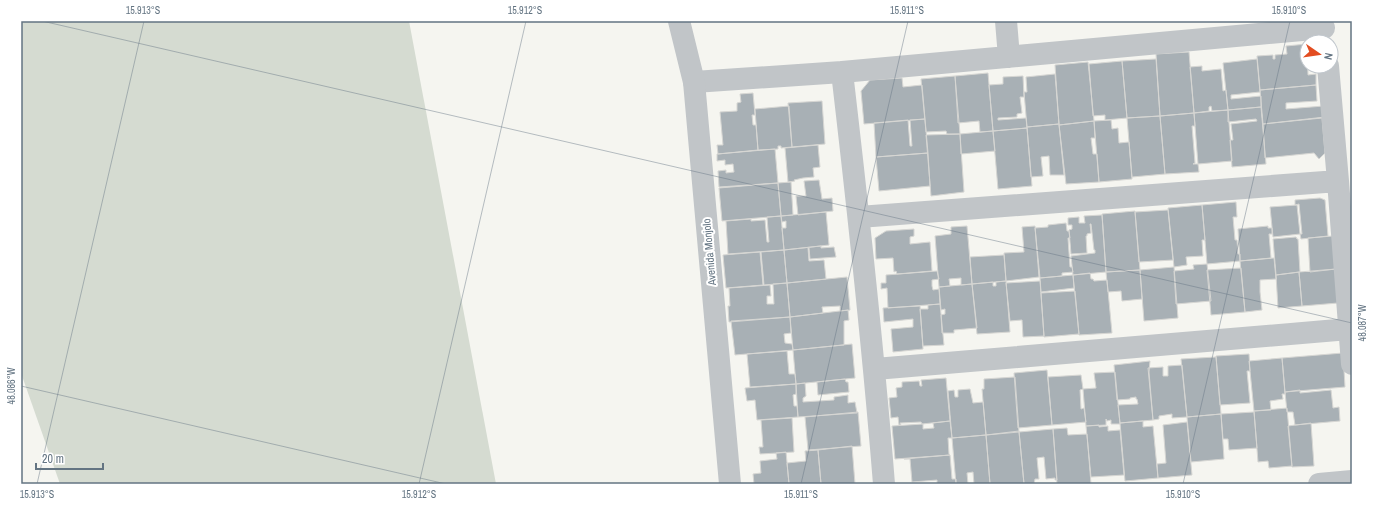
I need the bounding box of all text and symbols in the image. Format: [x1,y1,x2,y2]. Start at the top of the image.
text: 15.913°S [126,4,161,17]
text: 15.912°S [508,4,543,17]
text: 15.911°S [890,4,925,17]
text: 15.910°S [1272,4,1307,17]
north arrow [1299,34,1339,74]
text: N [1321,52,1336,61]
street label: Avenida Monjolo [699,218,719,287]
text: 48.087°W [1356,304,1369,341]
text: 48.086°W [5,367,18,404]
scale bar [36,445,103,471]
text: 20 m [42,451,64,467]
text: 15.913°S [20,488,55,501]
text: 15.912°S [402,488,437,501]
text: 15.911°S [784,488,819,501]
text: 15.910°S [1166,488,1201,501]

